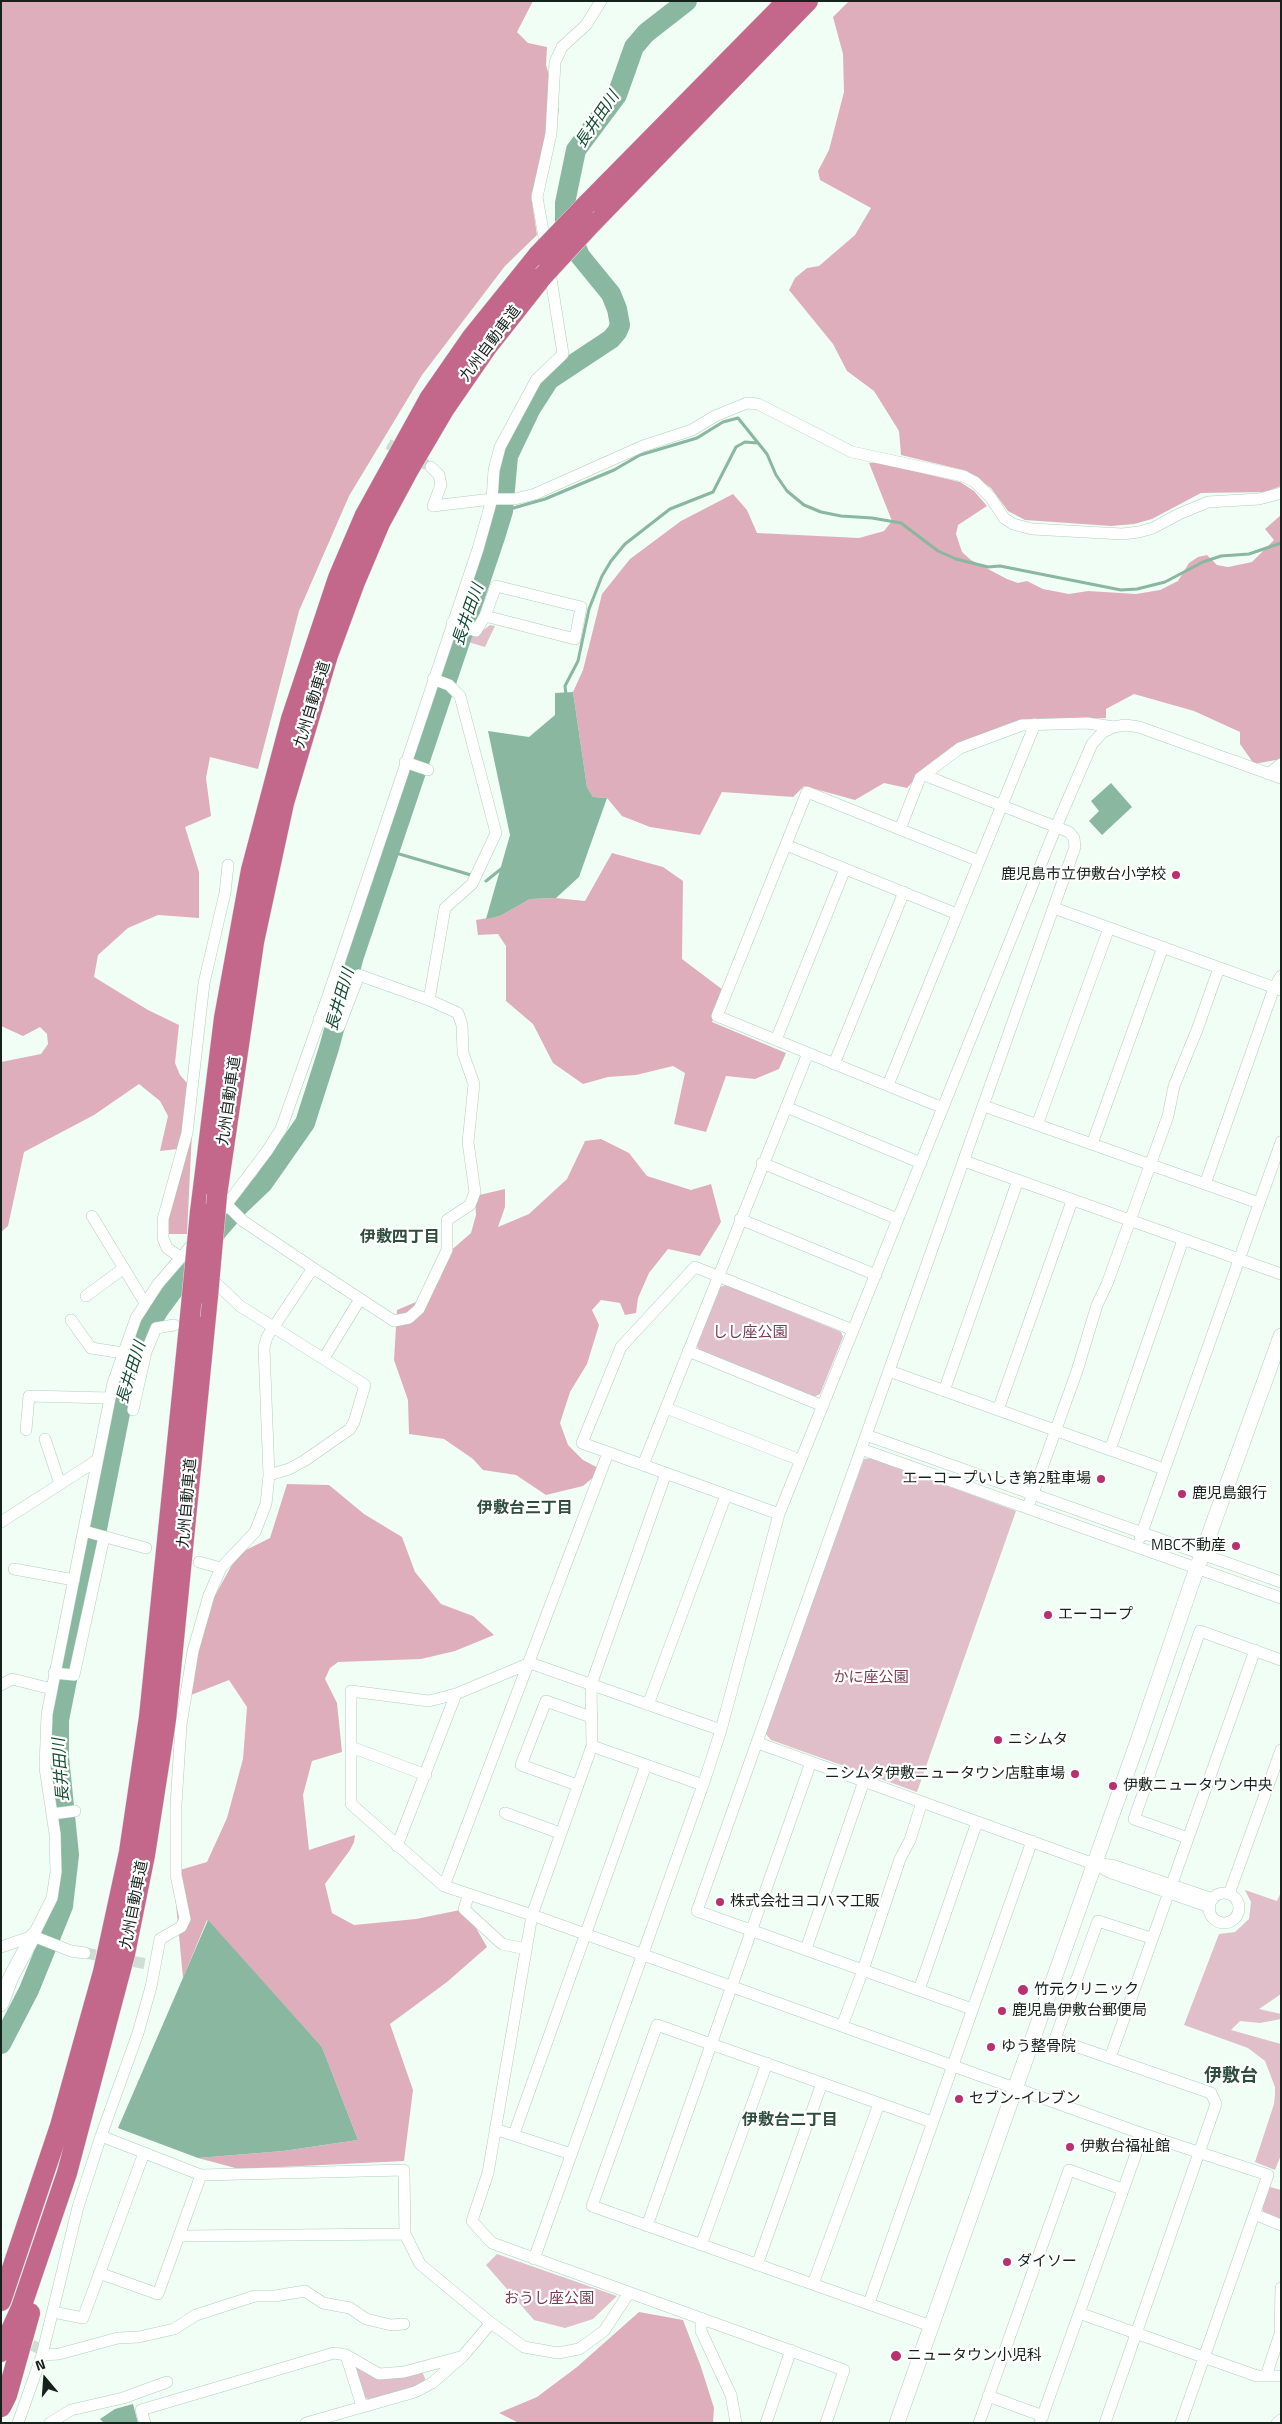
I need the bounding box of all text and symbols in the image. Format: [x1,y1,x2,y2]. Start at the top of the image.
water label: 長井田川 [572,88,624,152]
street label: 九州自動車道 [457,303,525,385]
water label: 長井田川 [450,582,488,648]
street label: 九州自動車道 [291,659,335,751]
place label: 鹿児島市立伊敷台小学校 [1001,866,1166,884]
marker: 鹿児島市立伊敷台小学校 [1170,869,1182,881]
water label: 長井田川 [323,967,359,1033]
street label: 九州自動車道 [215,1055,245,1147]
district label: 伊敷四丁目 [360,1228,440,1248]
park label: しし座公園 [713,1324,787,1342]
water label: 長井田川 [113,1340,151,1406]
street label: 九州自動車道 [175,1457,201,1549]
place label: エーコープいしき第2駐車場 [903,1470,1091,1488]
marker: エーコープいしき第2駐車場 [1095,1473,1107,1485]
place label: 鹿児島銀行 [1192,1485,1267,1503]
marker: 鹿児島銀行 [1176,1488,1188,1500]
district label: 伊敷台三丁目 [477,1499,573,1519]
place label: MBC不動産 [1151,1537,1226,1555]
marker: MBC不動産 [1230,1540,1242,1552]
place label: エーコープ [1058,1606,1133,1624]
marker: エーコープ [1042,1609,1054,1621]
park label: かに座公園 [834,1669,908,1687]
place label: ニシムタ [1008,1731,1068,1749]
marker: ニシムタ [992,1734,1004,1746]
water label: 長井田川 [50,1737,74,1803]
place label: ニシムタ伊敷ニュータウン店駐車場 [825,1765,1065,1783]
marker: ニシムタ伊敷ニュータウン店駐車場 [1069,1768,1081,1780]
place label: 伊敷ニュータウン中央 [1123,1777,1273,1795]
marker: 伊敷ニュータウン中央 [1107,1780,1119,1792]
street label: 九州自動車道 [118,1859,152,1951]
place label: 株式会社ヨコハマ工販 [730,1893,880,1911]
marker: 株式会社ヨコハマ工販 [714,1896,726,1908]
place label: 竹元クリニック [1034,1981,1139,1999]
marker: 竹元クリニック [1016,1983,1030,1997]
place label: 鹿児島伊敷台郵便局 [1012,2002,1147,2020]
marker: 鹿児島伊敷台郵便局 [996,2005,1008,2017]
place label: ゆう整骨院 [1001,2038,1076,2056]
marker: ゆう整骨院 [985,2041,997,2053]
district label: 伊敷台 [1204,2066,1258,2088]
place label: セブン-イレブン [969,2090,1081,2108]
marker: セブン-イレブン [953,2093,965,2105]
district label: 伊敷台二丁目 [742,2111,838,2131]
place label: 伊敷台福祉館 [1080,2138,1170,2156]
marker: 伊敷台福祉館 [1064,2141,1076,2153]
place label: ダイソー [1017,2253,1077,2271]
marker: ダイソー [1001,2256,1013,2268]
park label: おうし座公園 [504,2290,594,2308]
place label: ニュータウン小児科 [907,2347,1042,2365]
marker: ニュータウン小児科 [889,2349,903,2363]
text: N [32,2353,48,2376]
north arrow [20,2354,70,2404]

